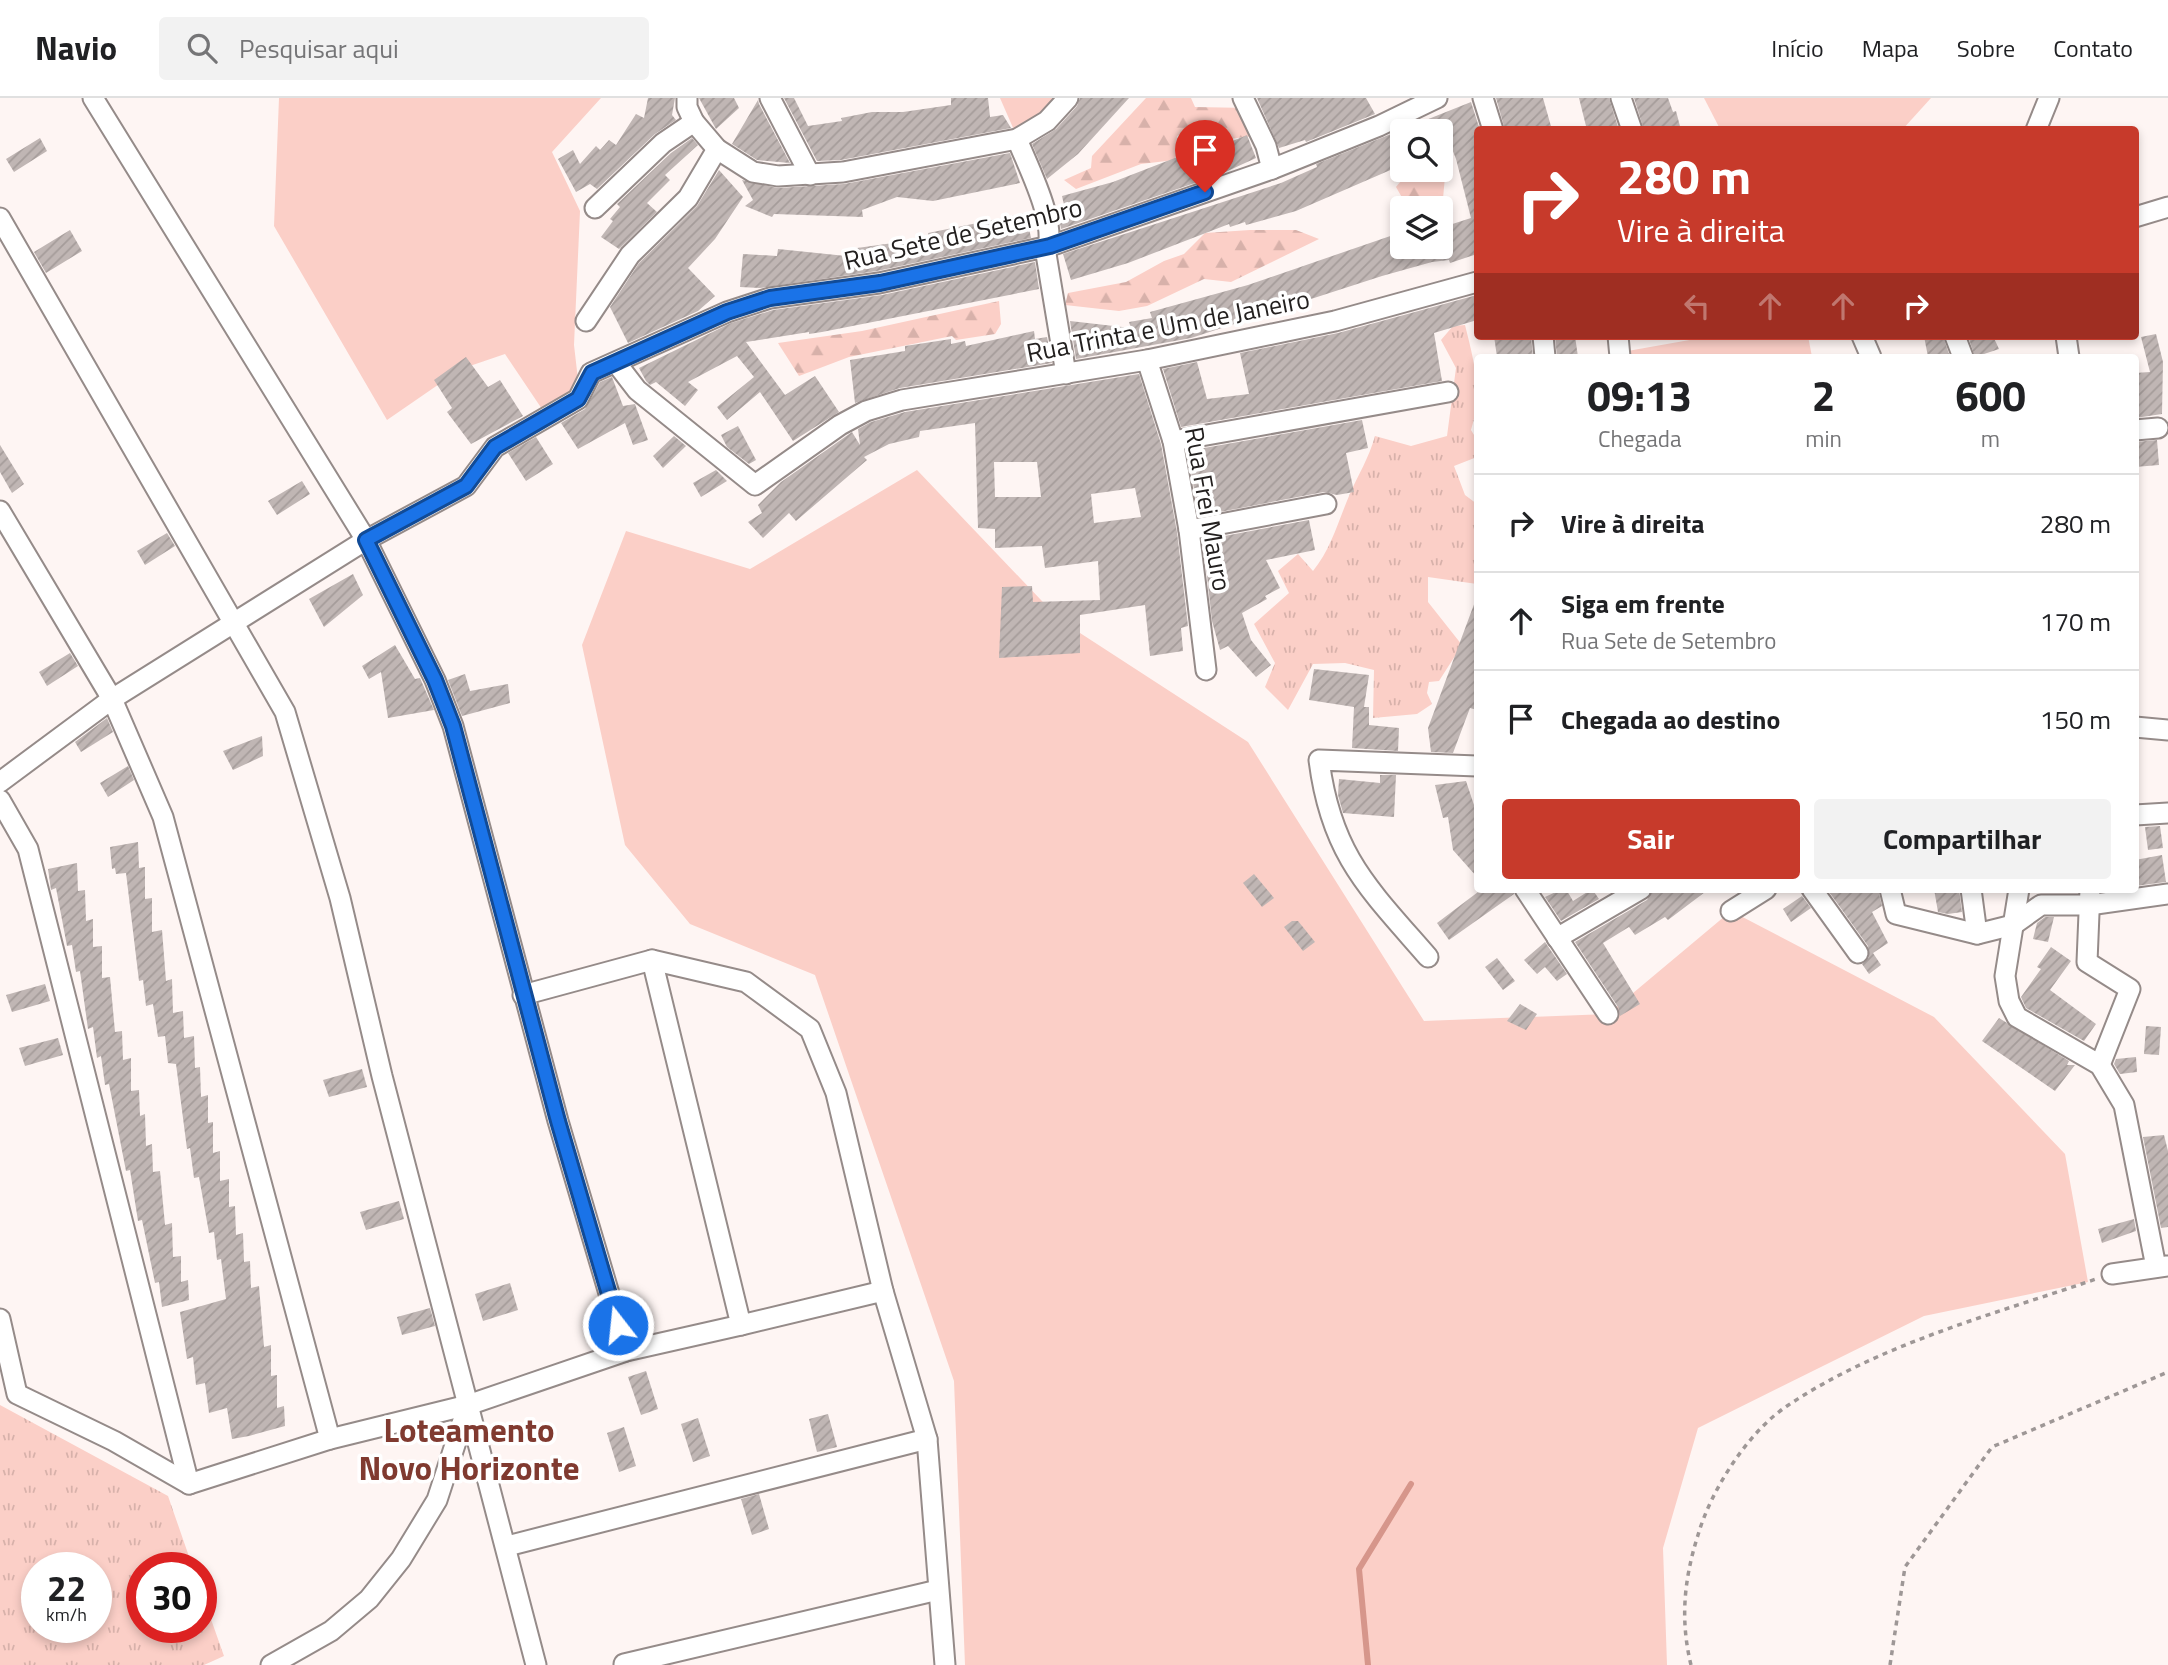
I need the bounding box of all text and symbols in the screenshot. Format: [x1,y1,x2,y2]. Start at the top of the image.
search box [159,17,649,80]
text: Navio [35,23,117,73]
icon: search [183,29,221,67]
text: Pesquisar aqui [239,29,399,68]
text: Início [1771,30,1824,66]
text: Mapa [1862,30,1919,66]
text: Sobre [1957,30,2015,66]
text: Contato [2053,30,2133,66]
map controls [1390,119,1453,259]
button: search [1390,119,1453,182]
pin [1175,120,1235,192]
icon: arrive [1186,131,1224,169]
text: 280 m [1617,138,1751,213]
icon: right [1502,154,1593,245]
street label: Rua Sete de Setembro [840,187,1086,280]
button: layers [1390,196,1453,259]
text: Vire à direita [1617,206,1785,254]
street label: Rua Trinta e Um de Janeiro [1023,279,1313,372]
icon: left [1678,287,1716,325]
icon: ahead [1751,287,1789,325]
icon: ahead [1824,287,1862,325]
icon: right [1897,287,1935,325]
text: 09:13 [1587,363,1692,427]
text: 2 [1812,363,1835,427]
text: 600 [1955,363,2026,427]
text: Chegada [1598,421,1681,456]
text: min [1805,421,1842,456]
text: m [1981,421,2000,456]
street label: Rua Frei Mauro [1175,424,1242,594]
icon: right [1502,504,1540,542]
text: Vire à direita [1561,504,1704,543]
text: 280 m [2040,504,2111,543]
text: Siga em frente [1561,584,1725,623]
icon: ahead [1502,602,1540,640]
text: 170 m [2040,602,2111,641]
text: Rua Sete de Setembro [1561,623,1776,658]
icon: arrive [1502,700,1540,738]
text: Chegada ao destino [1561,700,1780,739]
text: 150 m [2040,700,2111,739]
button: Sair [1502,799,1800,879]
button: Compartilhar [1814,799,2111,879]
position arrow [581,1288,655,1362]
district label: Loteamento Novo Horizonte [358,1405,580,1493]
speed limit sign: 30 [126,1552,217,1643]
text: 22 [47,1561,86,1615]
text: km/h [46,1601,87,1628]

